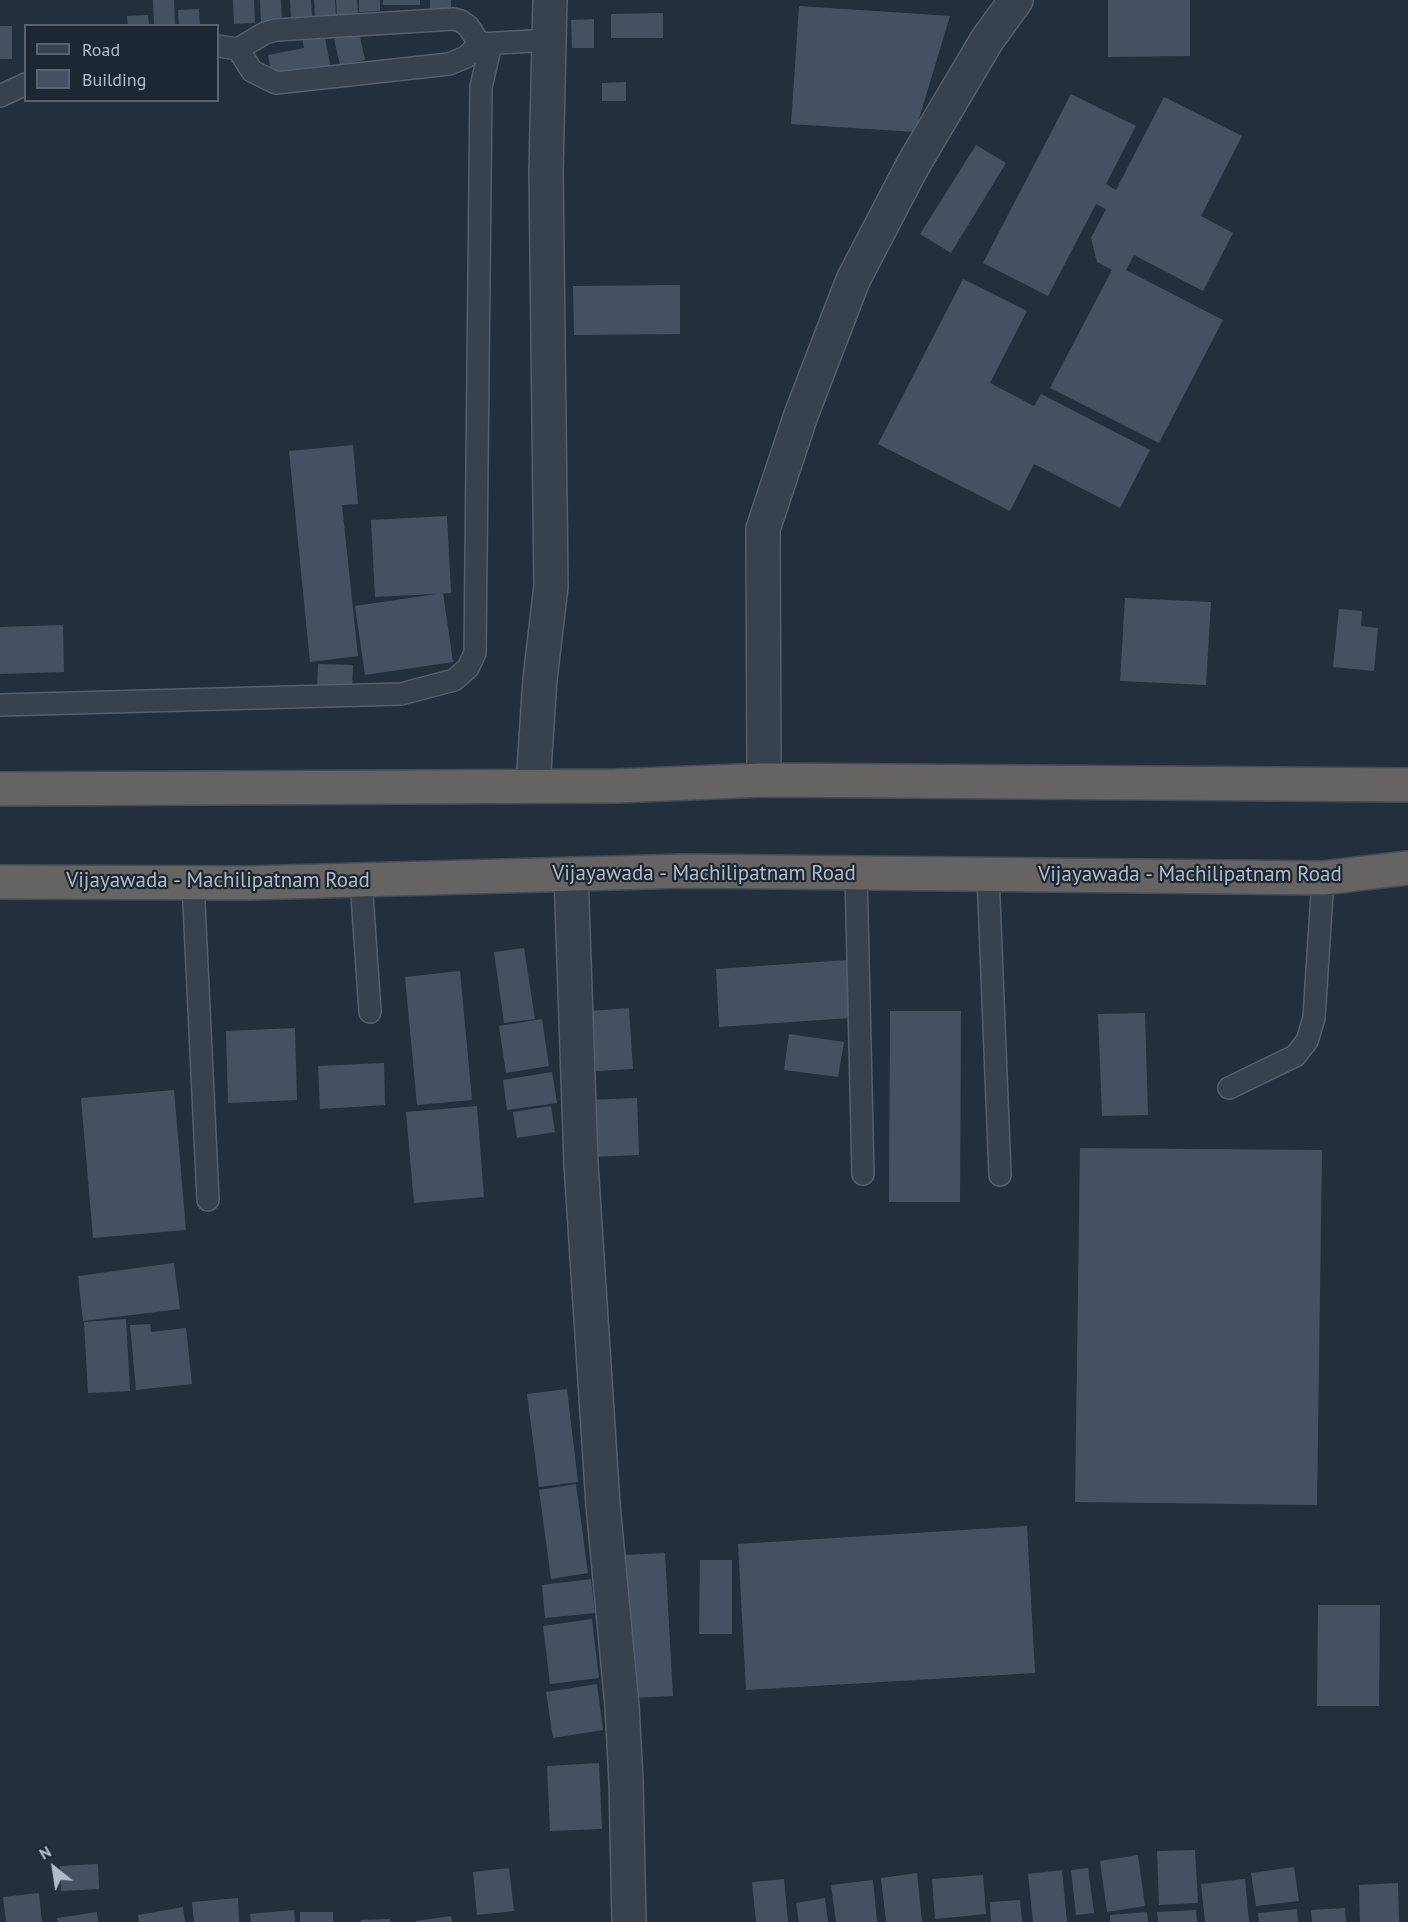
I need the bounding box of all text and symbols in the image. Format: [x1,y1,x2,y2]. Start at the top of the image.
legend [24,24,219,102]
text: Road [82,38,120,61]
text: Building [82,68,146,91]
street label: Vijayawada - Machilipatnam Road [552,861,856,887]
street label: Vijayawada - Machilipatnam Road [1038,862,1342,888]
street label: Vijayawada - Machilipatnam Road [66,868,370,894]
north arrow [24,1838,84,1898]
text: N [35,1841,55,1864]

